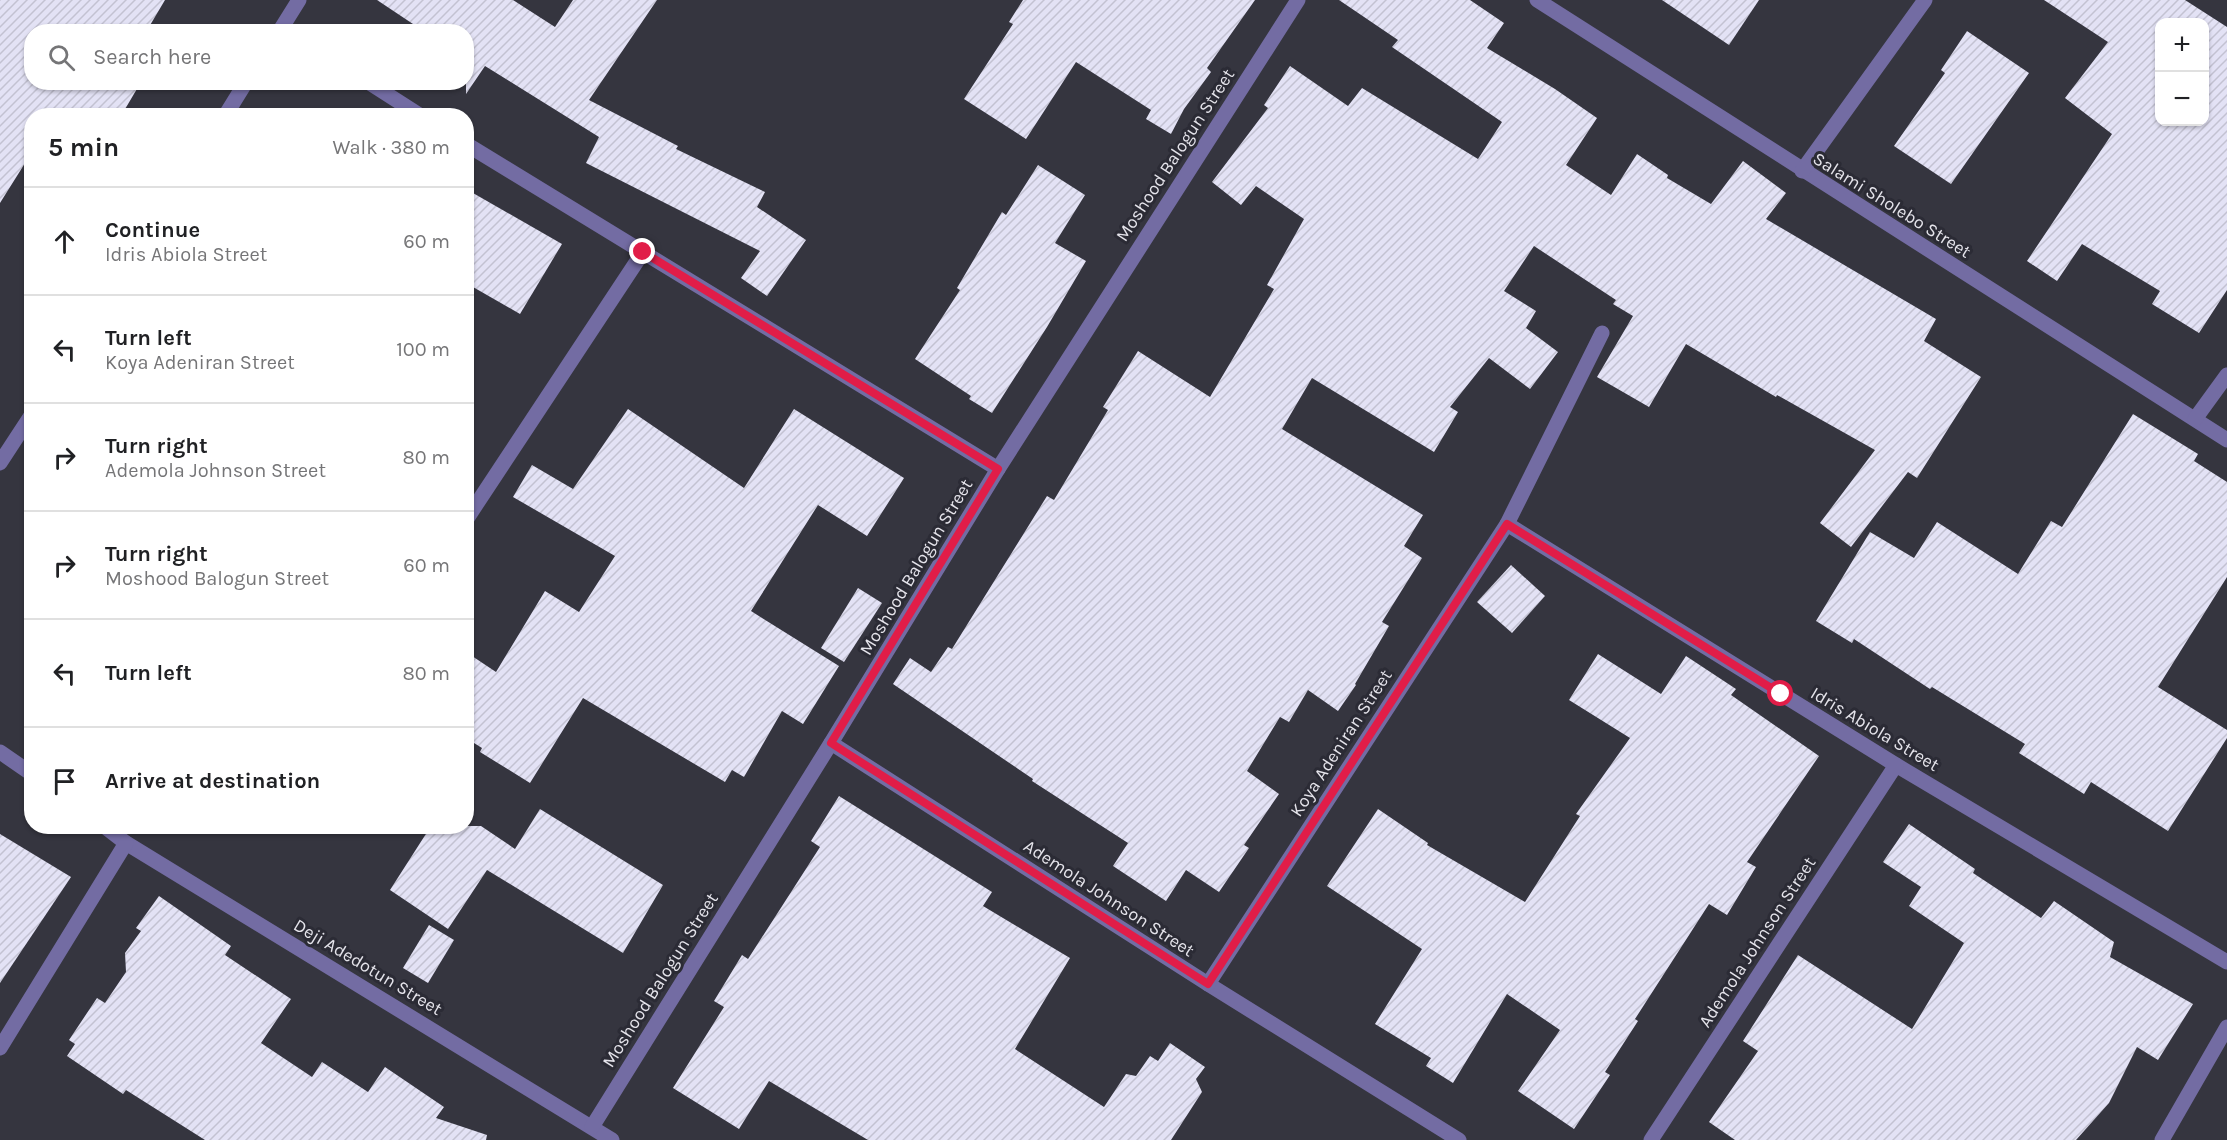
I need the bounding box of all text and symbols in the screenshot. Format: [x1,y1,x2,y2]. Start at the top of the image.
map controls [2155,18,2209,126]
button: + [2155,18,2209,72]
search box [24,24,474,90]
icon: search [45,41,78,74]
text: Search here [93,44,211,70]
street label: Moshood Balogun Street [1111,64,1239,246]
button: − [2155,72,2209,126]
text: 5 min [48,132,119,163]
text: Walk · 380 m [332,136,450,159]
street label: Salami Sholebo Street [1809,147,1975,263]
text: Continue [105,217,200,243]
icon: ahead [48,225,81,258]
text: 60 m [403,230,450,253]
route end [629,238,655,264]
text: Idris Abiola Street [105,243,267,266]
text: Turn left [105,325,192,351]
icon: left [48,333,81,366]
text: 100 m [396,338,450,361]
text: Koya Adeniran Street [105,351,295,374]
text: Turn right [105,433,208,459]
icon: right [48,441,81,474]
text: 80 m [402,446,450,469]
text: Ademola Johnson Street [105,459,326,482]
street label: Moshood Balogun Street [855,475,977,659]
text: Turn right [105,541,208,567]
icon: right [48,549,81,582]
text: 60 m [403,554,450,577]
text: Moshood Balogun Street [105,567,329,590]
icon: left [48,657,81,690]
text: Turn left [105,660,192,686]
text: 80 m [402,662,450,685]
street label: Koya Adeniran Street [1285,665,1397,821]
route start [1767,680,1793,706]
street label: Idris Abiola Street [1807,682,1944,776]
icon: arrive [48,765,81,798]
text: Arrive at destination [105,768,320,794]
street label: Ademola Johnson Street [1020,835,1199,961]
street label: Ademola Johnson Street [1694,852,1820,1031]
street label: Moshood Balogun Street [597,888,723,1071]
street label: Deji Adedotun Street [290,914,446,1020]

